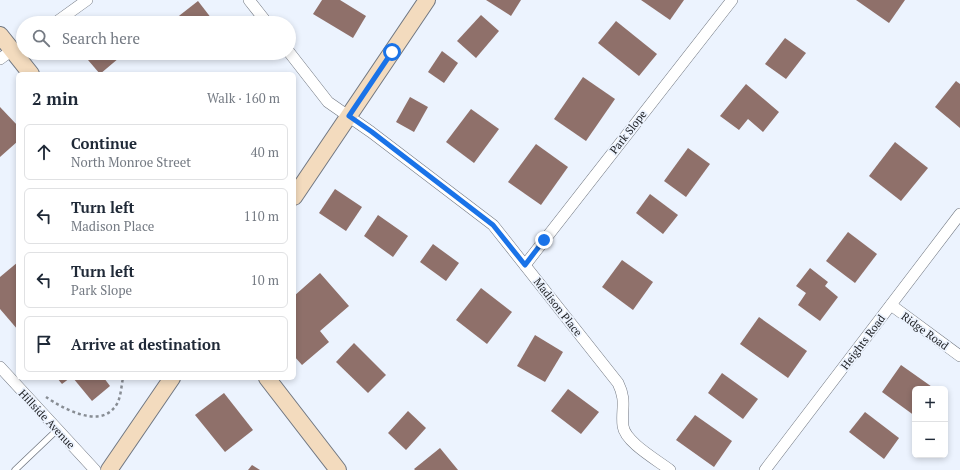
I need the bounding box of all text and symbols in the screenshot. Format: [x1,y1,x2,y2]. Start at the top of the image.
search box [16,16,296,60]
icon: search [30,27,52,49]
text: Search here [62,28,140,48]
route start [383,43,401,61]
text: 2 min [32,87,79,110]
text: Walk · 160 m [207,89,280,107]
street label: Park Slope [607,107,650,157]
text: Continue [71,133,137,153]
icon: ahead [33,141,55,163]
text: 40 m [251,143,279,161]
text: North Monroe Street [71,153,191,171]
text: Turn left [71,197,135,217]
icon: left [33,205,55,227]
text: 110 m [244,207,279,225]
text: Madison Place [71,217,154,235]
route end [535,231,553,249]
text: Turn left [71,261,135,281]
icon: left [33,269,55,291]
text: 10 m [251,271,279,289]
street label: Madison Place [531,275,585,339]
text: Park Slope [71,281,132,299]
street label: Ridge Road [899,309,951,353]
street label: Heights Road [838,312,888,372]
icon: arrive [33,333,55,355]
text: Arrive at destination [71,334,221,354]
street label: Hillside Avenue [16,386,78,452]
map controls [912,386,948,458]
button: + [912,386,948,422]
button: − [912,422,948,458]

